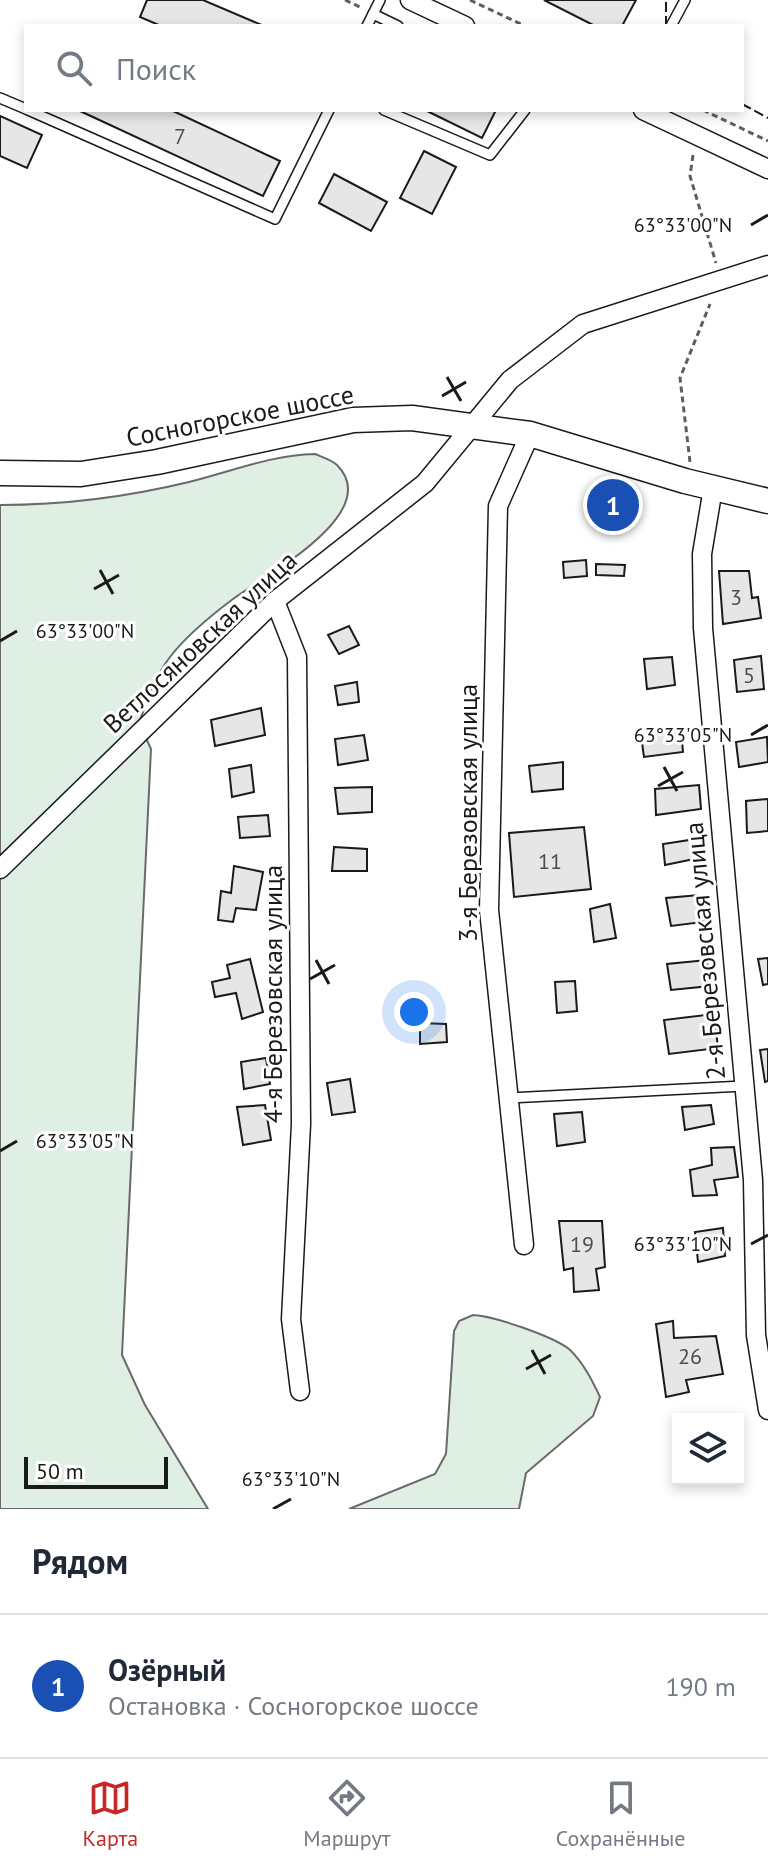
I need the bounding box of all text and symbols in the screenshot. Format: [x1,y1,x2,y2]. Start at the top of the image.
search box [24,24,744,112]
icon: search [52,46,96,90]
text: Поиск [116,49,196,88]
house number: 7 [174,122,186,150]
text: 63°33'00"N [634,212,732,238]
street label: Сосногорское шоссе [123,377,357,454]
pin: 1 [587,475,639,535]
street label: Ветлосяновская улица [96,543,303,740]
house number: 3 [730,583,742,611]
text: 63°33'00"N [36,618,134,644]
house number: 5 [743,661,755,689]
street label: 3-я Березовская улица [451,684,484,942]
text: 63°33'05"N [634,722,732,748]
street label: 2-я Березовская улица [677,821,732,1081]
house number: 11 [538,847,562,875]
street label: 4-я Березовская улица [256,865,289,1123]
your location [394,992,434,1032]
text: 63°33'05"N [36,1128,134,1154]
house number: 19 [570,1230,594,1258]
text: 63°33'10"N [634,1231,732,1257]
house number: 26 [678,1342,702,1370]
map controls [672,1413,744,1485]
button: layers [672,1413,744,1485]
scale bar [24,1453,168,1489]
text: 50 m [36,1457,84,1485]
text: 63°33'10"N [242,1466,340,1492]
text: Рядом [32,1539,128,1583]
text: Озёрный [108,1650,226,1689]
text: 1 [51,1670,65,1703]
text: 190 m [665,1670,736,1703]
text: Остановка · Сосногорское шоссе [108,1689,479,1722]
tab: Карта [83,1776,138,1852]
tab: Маршрут [303,1776,390,1852]
tab: Сохранённые [556,1776,685,1852]

